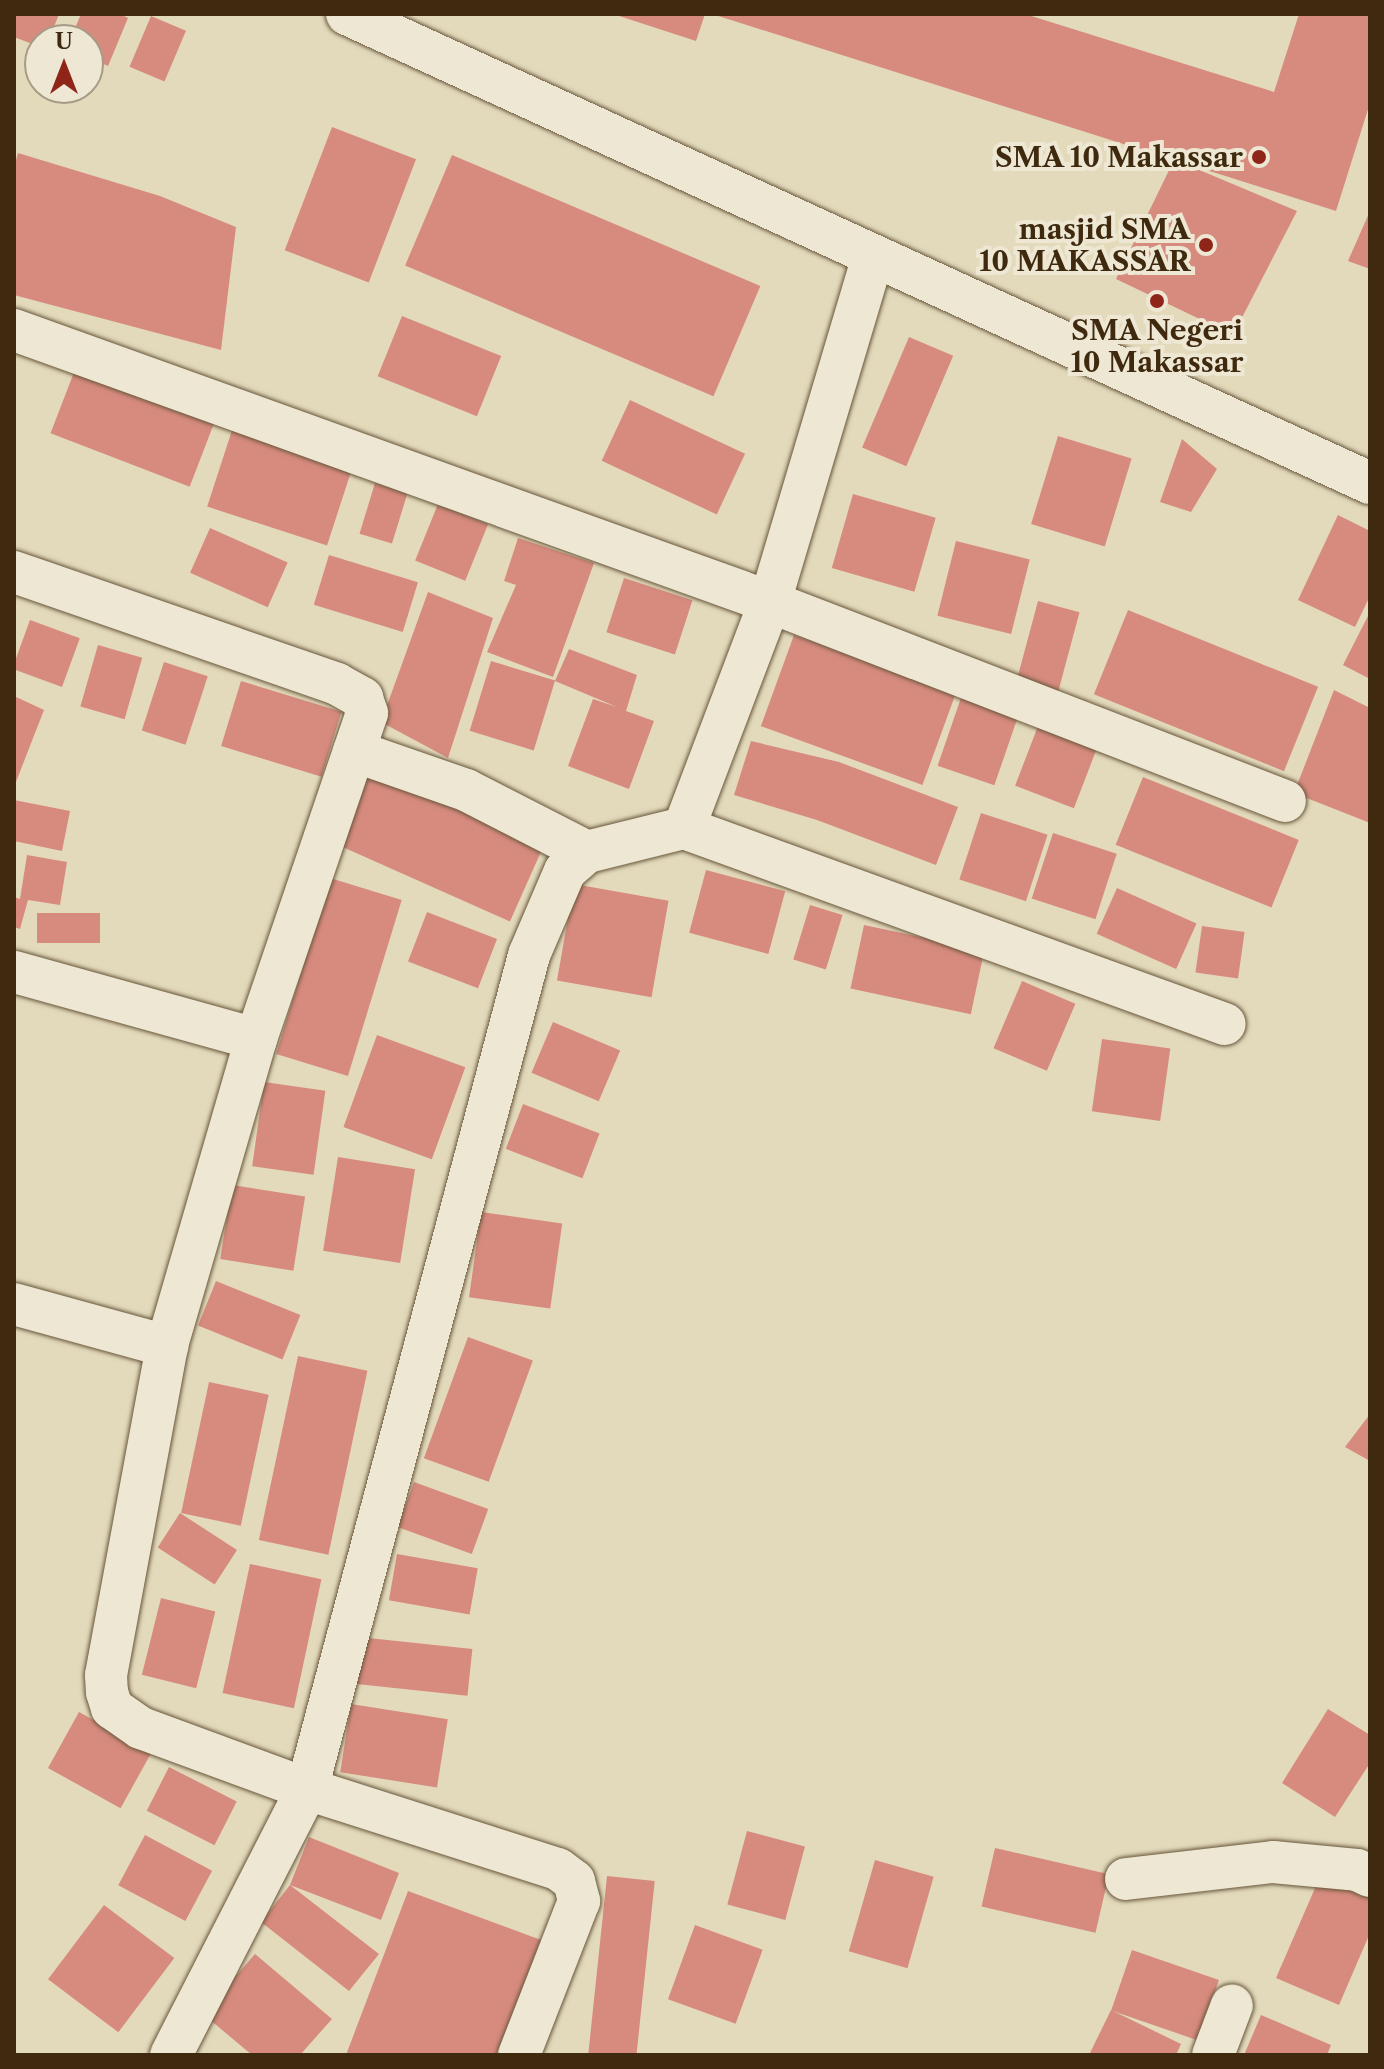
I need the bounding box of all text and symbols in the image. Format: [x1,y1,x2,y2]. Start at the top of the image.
north arrow [24,24,104,104]
text: U [55,28,73,55]
place label: SMA 10 Makassar [994,140,1243,174]
marker: SMA 10 Makassar [1250,148,1268,166]
place label: masjid SMA 10 MAKASSAR [979,212,1190,278]
marker: masjid SMA 10 MAKASSAR [1197,236,1215,254]
marker: SMA Negeri 10 Makassar [1148,292,1166,310]
place label: SMA Negeri 10 Makassar [1070,313,1244,379]

